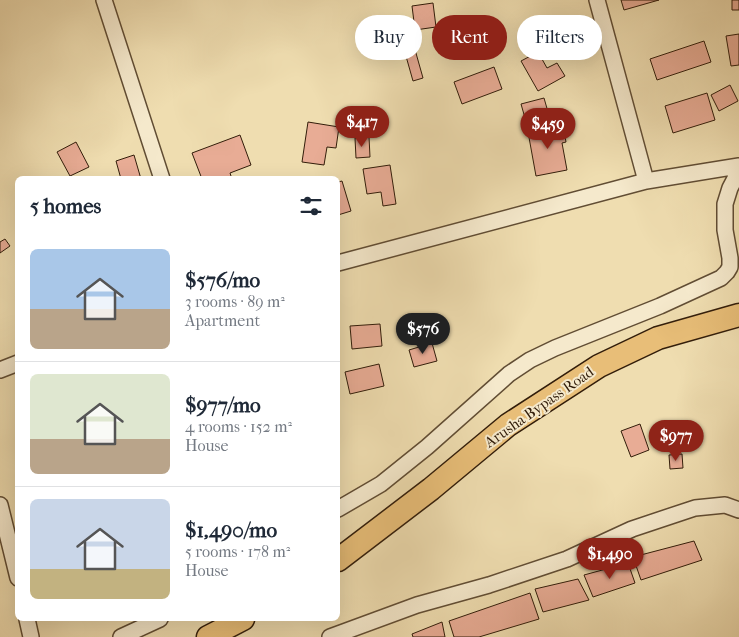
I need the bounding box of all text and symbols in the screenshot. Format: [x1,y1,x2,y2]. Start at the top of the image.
chip: Buy [355,15,422,60]
chip: Rent [432,15,507,60]
chip: Filters [517,15,602,60]
pin: $417 [332,106,392,148]
pin: $459 [518,108,578,150]
text: $417 [346,112,378,131]
text: $459 [531,114,565,133]
icon: filters [297,192,325,220]
text: 5 homes [30,194,101,218]
text: $576/mo [185,268,260,292]
icon: home [70,269,130,329]
text: 3 rooms · 89 m² [185,292,285,311]
text: Apartment [185,311,260,330]
pin: $576 [393,312,453,355]
text: $576 [407,319,439,338]
street label: Arusha Bypass Road [480,362,598,452]
text: $977/mo [185,393,261,417]
icon: home [70,394,130,454]
text: 4 rooms · 152 m² [185,417,292,436]
pin: $977 [646,420,706,462]
text: $977 [660,426,692,445]
text: House [185,436,228,455]
text: $1,490/mo [185,518,277,542]
icon: home [70,519,130,579]
pin: $1,490 [569,538,651,580]
text: 5 rooms · 178 m² [185,542,290,561]
text: $1,490 [588,544,632,563]
text: House [185,561,228,580]

